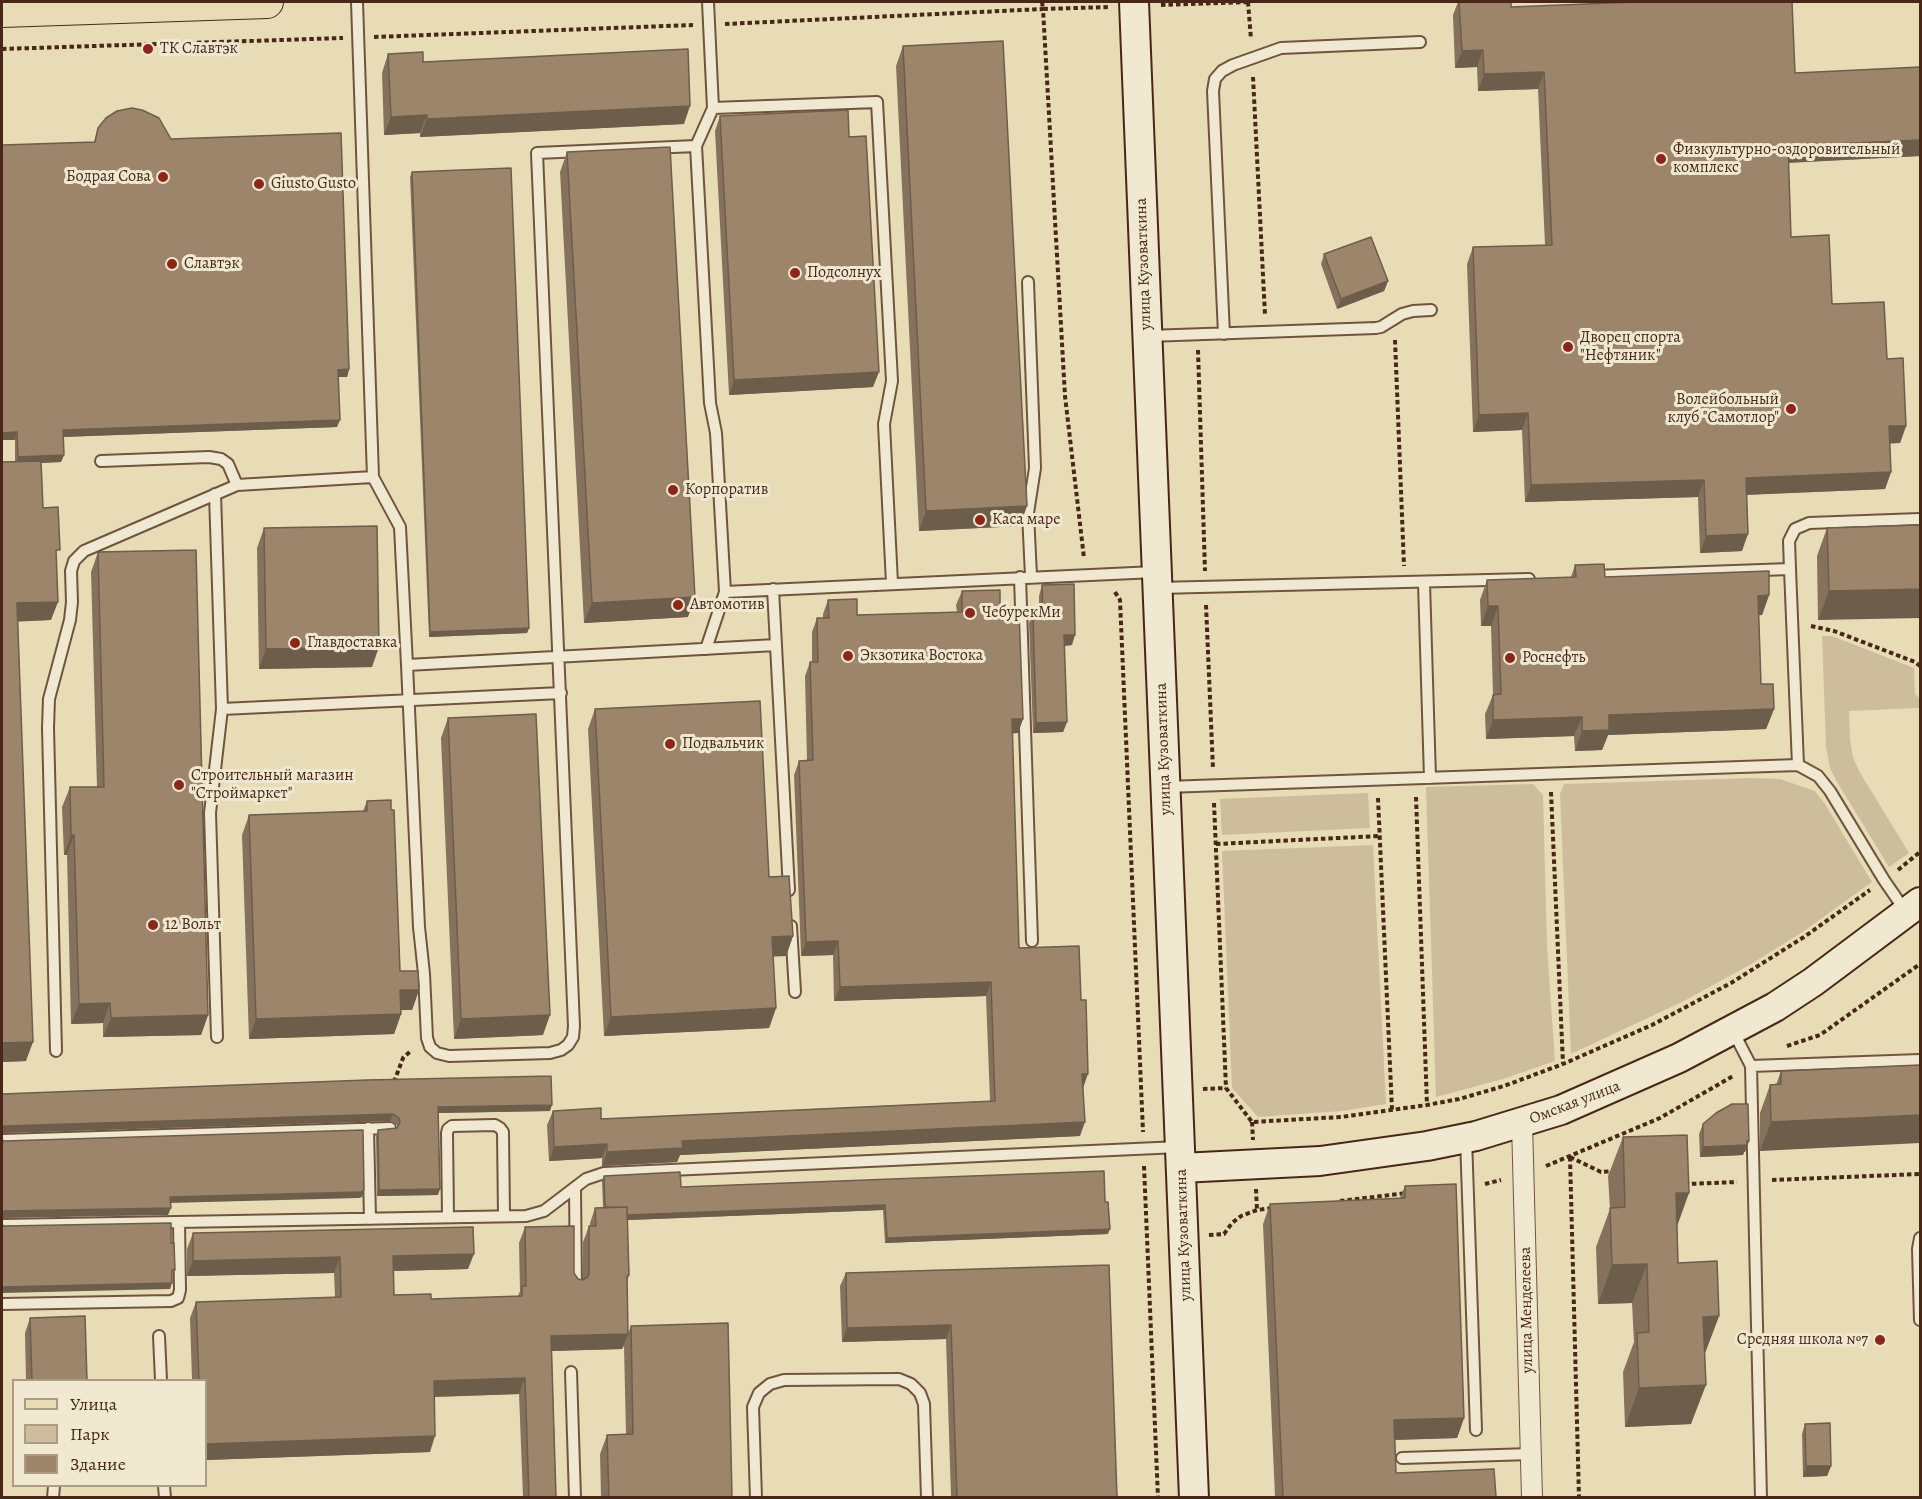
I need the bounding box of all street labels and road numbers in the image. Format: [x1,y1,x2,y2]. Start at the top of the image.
street label: улица Кузоваткина [1132,198,1156,330]
street label: улица Кузоваткина [1152,683,1176,815]
street label: Омская улица [1527,1077,1623,1129]
street label: улица Кузоваткина [1172,1169,1196,1301]
street label: улица Менделеева [1516,1247,1538,1373]

